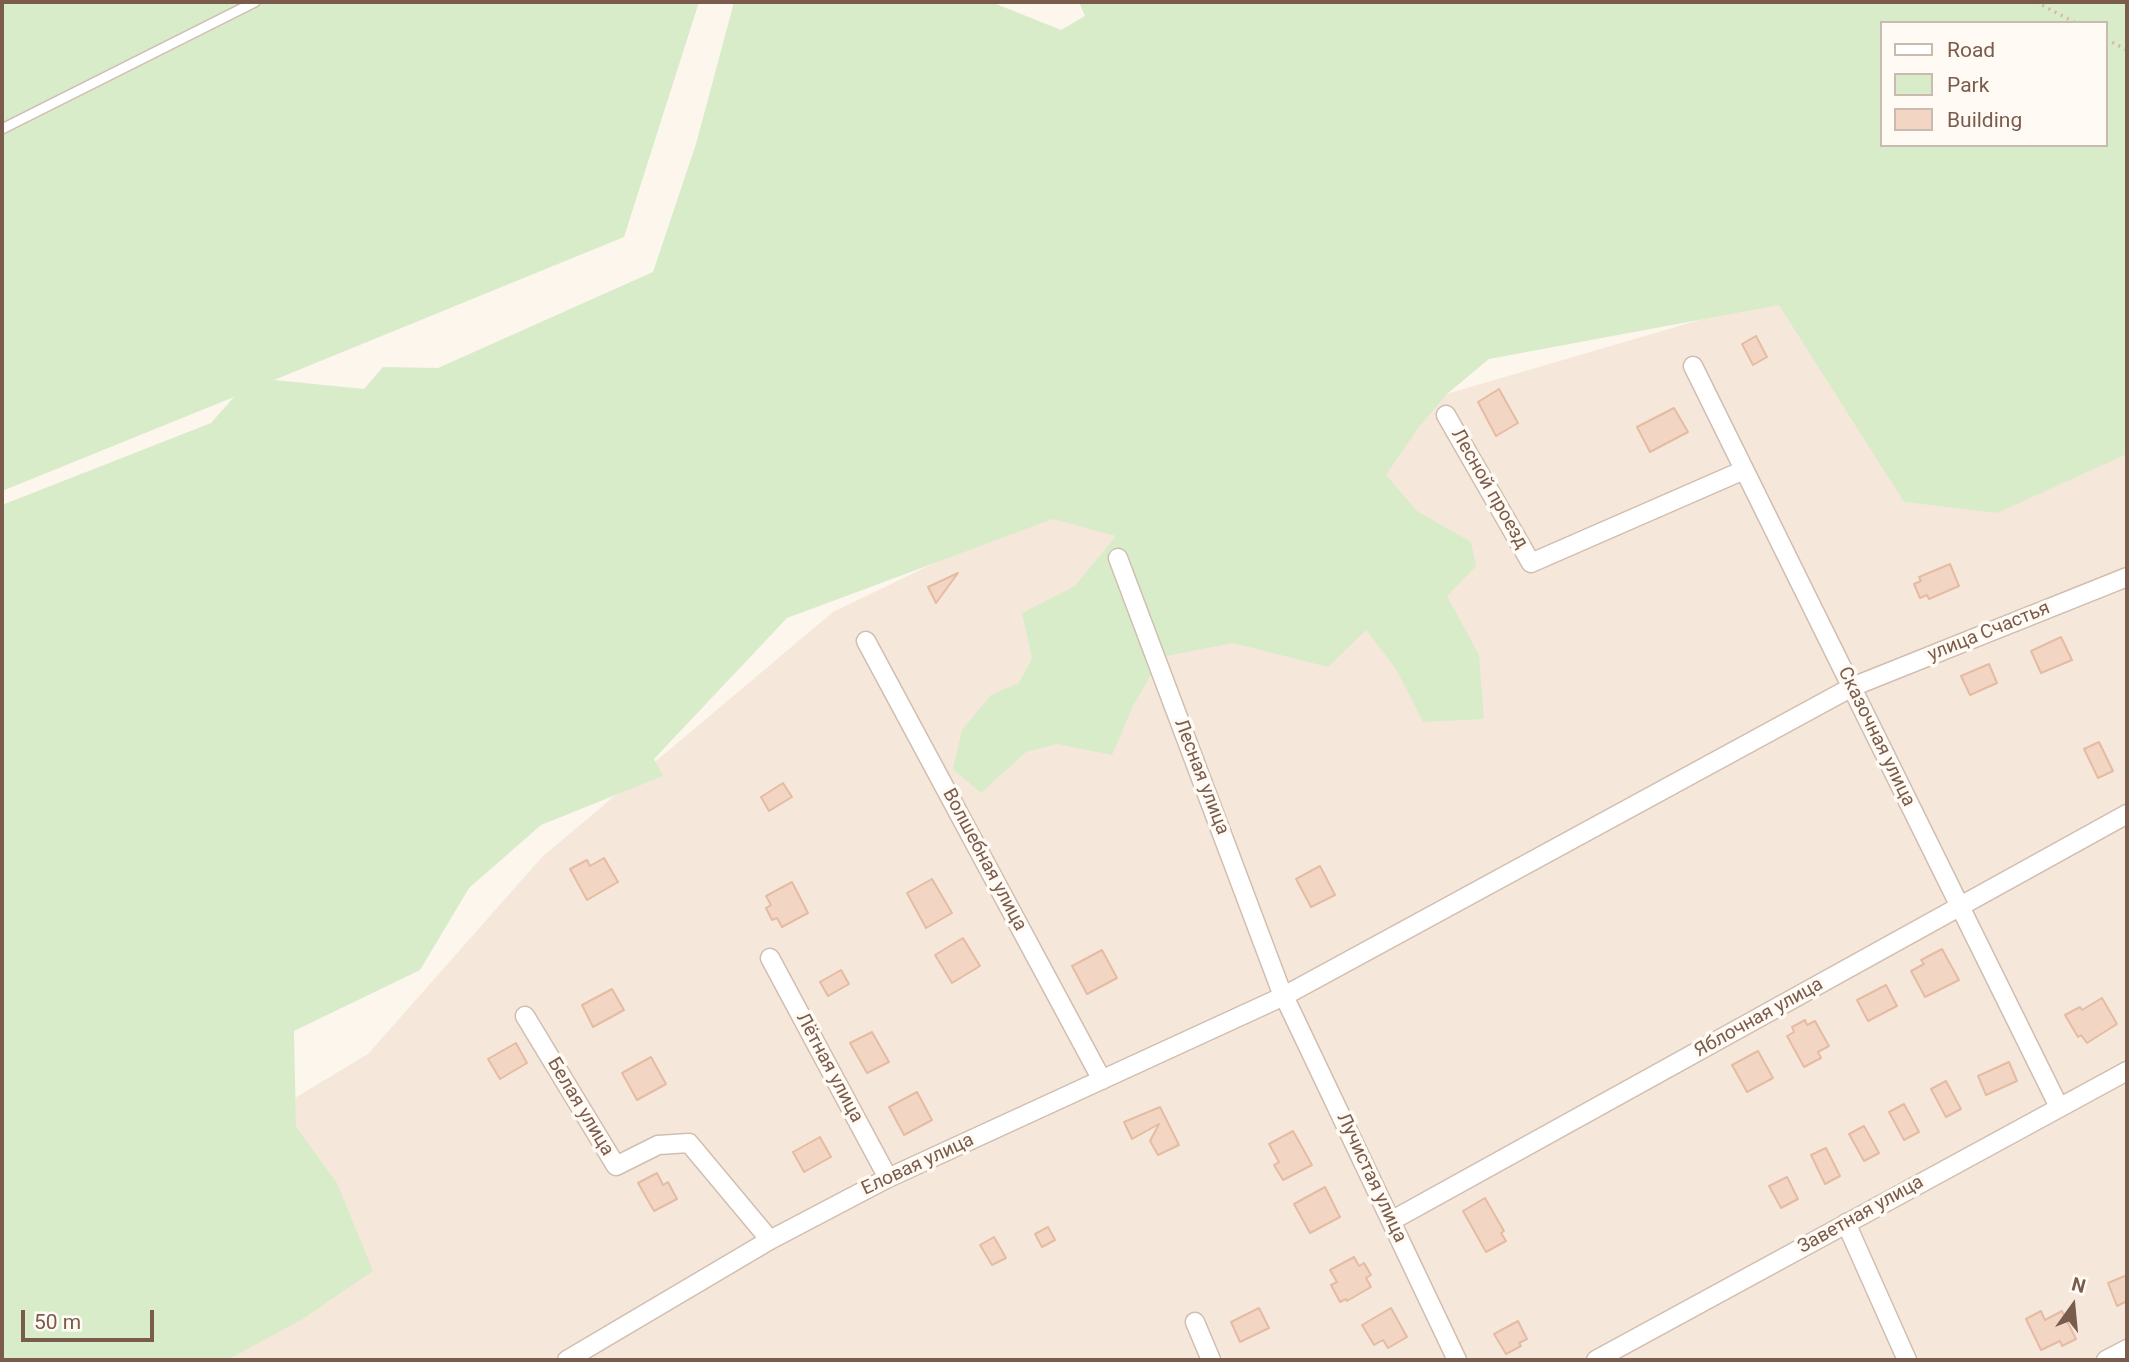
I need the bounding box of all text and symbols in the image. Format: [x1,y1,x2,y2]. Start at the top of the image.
legend [1881,21,2108,147]
text: Road [1947,38,1995,62]
text: Park [1947,73,1989,97]
text: Building [1947,108,2022,132]
street label: Лесной проезд [1445,425,1533,553]
street label: улица Счастья [1925,597,2053,667]
street label: Сказочная улица [1832,664,1920,810]
street label: Лесная улица [1168,716,1234,838]
street label: Волшебная улица [937,785,1031,935]
street label: Яблочная улица [1691,973,1827,1063]
street label: Лётная улица [790,1009,868,1127]
street label: Белая улица [542,1054,618,1160]
street label: Лучистая улица [1331,1110,1411,1246]
street label: Еловая улица [858,1129,978,1201]
street label: Заветная улица [1794,1171,1928,1259]
north arrow [2038,1271,2108,1341]
text: N [2069,1272,2088,1298]
scale bar [24,1296,158,1340]
text: 50 m [34,1310,81,1334]

